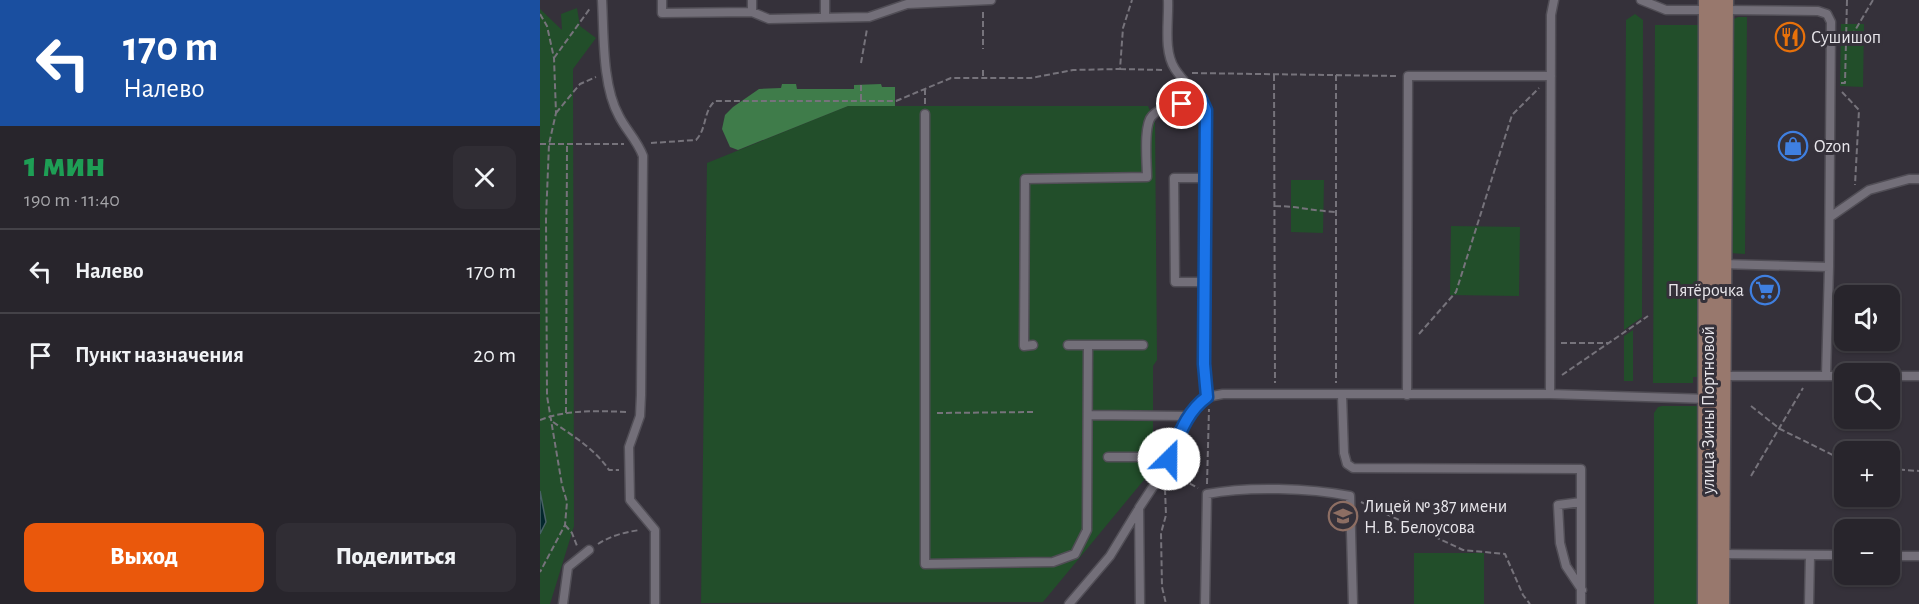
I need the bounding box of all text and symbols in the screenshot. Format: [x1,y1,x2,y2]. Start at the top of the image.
restaurant icon: Сушишоп [1774,21,1806,53]
icon: left [24,24,102,102]
text: 170 m [123,26,218,68]
place label: Сушишоп [1811,29,1881,47]
text: Налево [123,75,205,102]
pin [1156,78,1207,129]
icon: arrive [1165,87,1198,120]
shop icon: Ozon [1777,130,1809,162]
place label: Ozon [1814,138,1851,156]
button: close [453,146,516,209]
text: 1 мин [24,147,106,183]
text: 190 m · 11:40 [24,190,120,210]
icon: left [24,255,57,288]
text: Налево [75,260,144,282]
text: 170 m [466,260,516,282]
supermarket icon: Пятёрочка [1749,274,1781,306]
place label: Пятёрочка [1667,282,1744,300]
map controls [1834,285,1900,585]
button: sound [1834,285,1900,351]
street label: улица Зины Портновой [1700,326,1718,495]
icon: arrive [24,339,57,372]
text: Пункт назначения [75,344,244,366]
text: 20 m [473,344,516,366]
button: search [1834,363,1900,429]
position arrow [1137,427,1201,491]
button: + [1834,441,1900,507]
place label: Лицей № 387 имени Н. В. Белоусова [1364,498,1507,537]
school or university icon: Лицей № 387 имени Н. В. Белоусова [1327,500,1359,532]
button: − [1834,519,1900,585]
button: Выход [24,523,264,592]
button: Поделиться [276,523,516,592]

